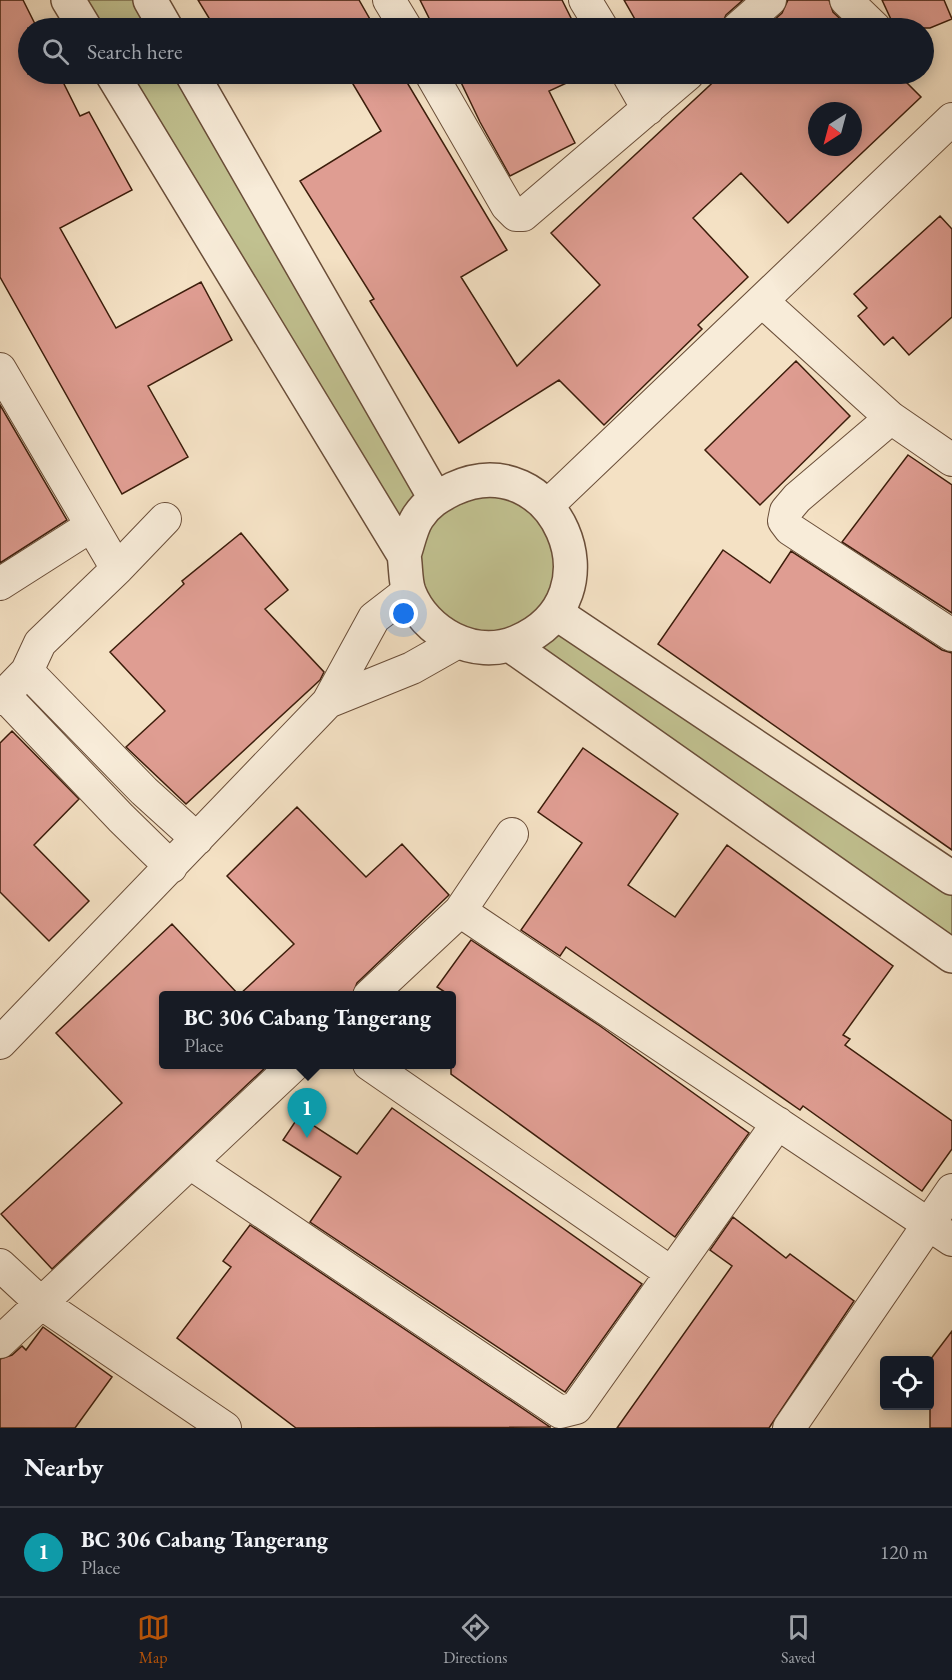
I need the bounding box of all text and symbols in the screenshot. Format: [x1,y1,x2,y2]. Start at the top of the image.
search box [18,18,934,84]
icon: search [39,35,72,68]
text: Search here [87,37,182,66]
north arrow [808,102,862,156]
your location [389,599,418,628]
popup [159,991,456,1069]
text: BC 306 Cabang Tangerang [184,1003,431,1032]
text: Place [184,1032,223,1058]
pin: 1 [288,1088,326,1138]
map controls [880,1356,934,1410]
button: locate [880,1356,934,1410]
text: Nearby [24,1450,104,1484]
text: BC 306 Cabang Tangerang [81,1525,328,1554]
text: 1 [38,1539,49,1565]
text: 120 m [880,1539,928,1565]
text: Place [81,1554,120,1580]
tab: Map [137,1611,170,1668]
tab: Directions [443,1611,508,1668]
tab: Saved [781,1611,815,1668]

